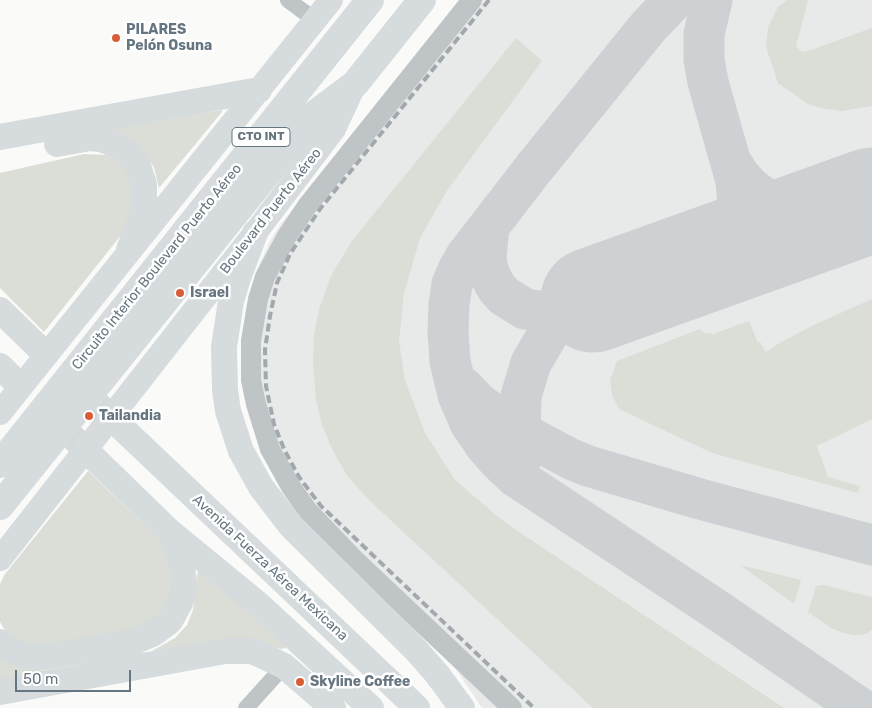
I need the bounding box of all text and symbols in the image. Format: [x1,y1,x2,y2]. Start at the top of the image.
place label: PILARES Pelón Osuna [126,22,212,54]
marker: PILARES Pelón Osuna [110,32,122,44]
road number: CTO INT [232,128,290,146]
street label: Boulevard Puerto Aéreo [217,145,325,277]
street label: Circuito Interior Boulevard Puerto Aéreo [69,161,245,373]
place label: Israel [190,285,229,301]
marker: Israel [174,287,186,299]
place label: Tailandia [99,408,161,424]
marker: Tailandia [83,410,95,422]
street label: Avenida Fuerza Aérea Mexicana [189,492,351,644]
scale bar [18,660,134,692]
text: 50 m [23,670,58,688]
place label: Skyline Coffee [310,674,410,690]
marker: Skyline Coffee [294,676,306,688]

